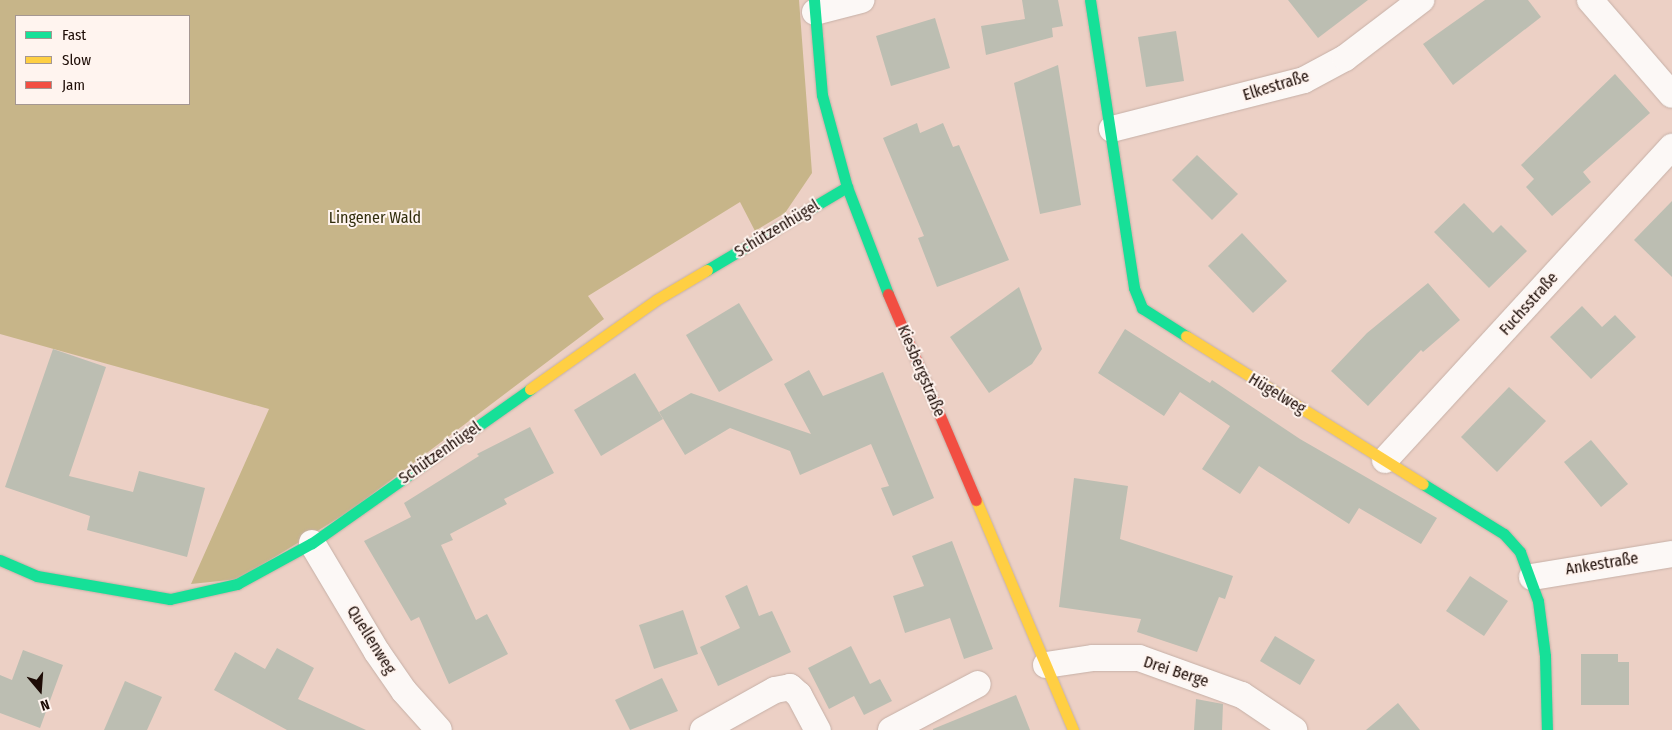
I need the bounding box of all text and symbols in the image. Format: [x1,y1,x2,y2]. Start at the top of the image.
legend [15,15,190,105]
text: Fast [62,26,86,44]
text: Slow [62,51,91,69]
street label: Elkestraße [1241,67,1311,105]
text: Jam [62,76,85,94]
street label: Schützenhügel [731,196,823,262]
park label: Lingener Wald [329,208,421,228]
street label: Fuchsstraße [1496,269,1562,339]
street label: Kiesbergstraße [893,322,949,420]
street label: Hügelweg [1245,369,1309,419]
street label: Schützenhügel [395,418,485,488]
street label: Ankestraße [1564,549,1640,579]
street label: Quellenweg [342,602,400,678]
street label: Drei Berge [1141,652,1211,692]
north arrow [15,665,65,715]
text: N [38,695,51,714]

